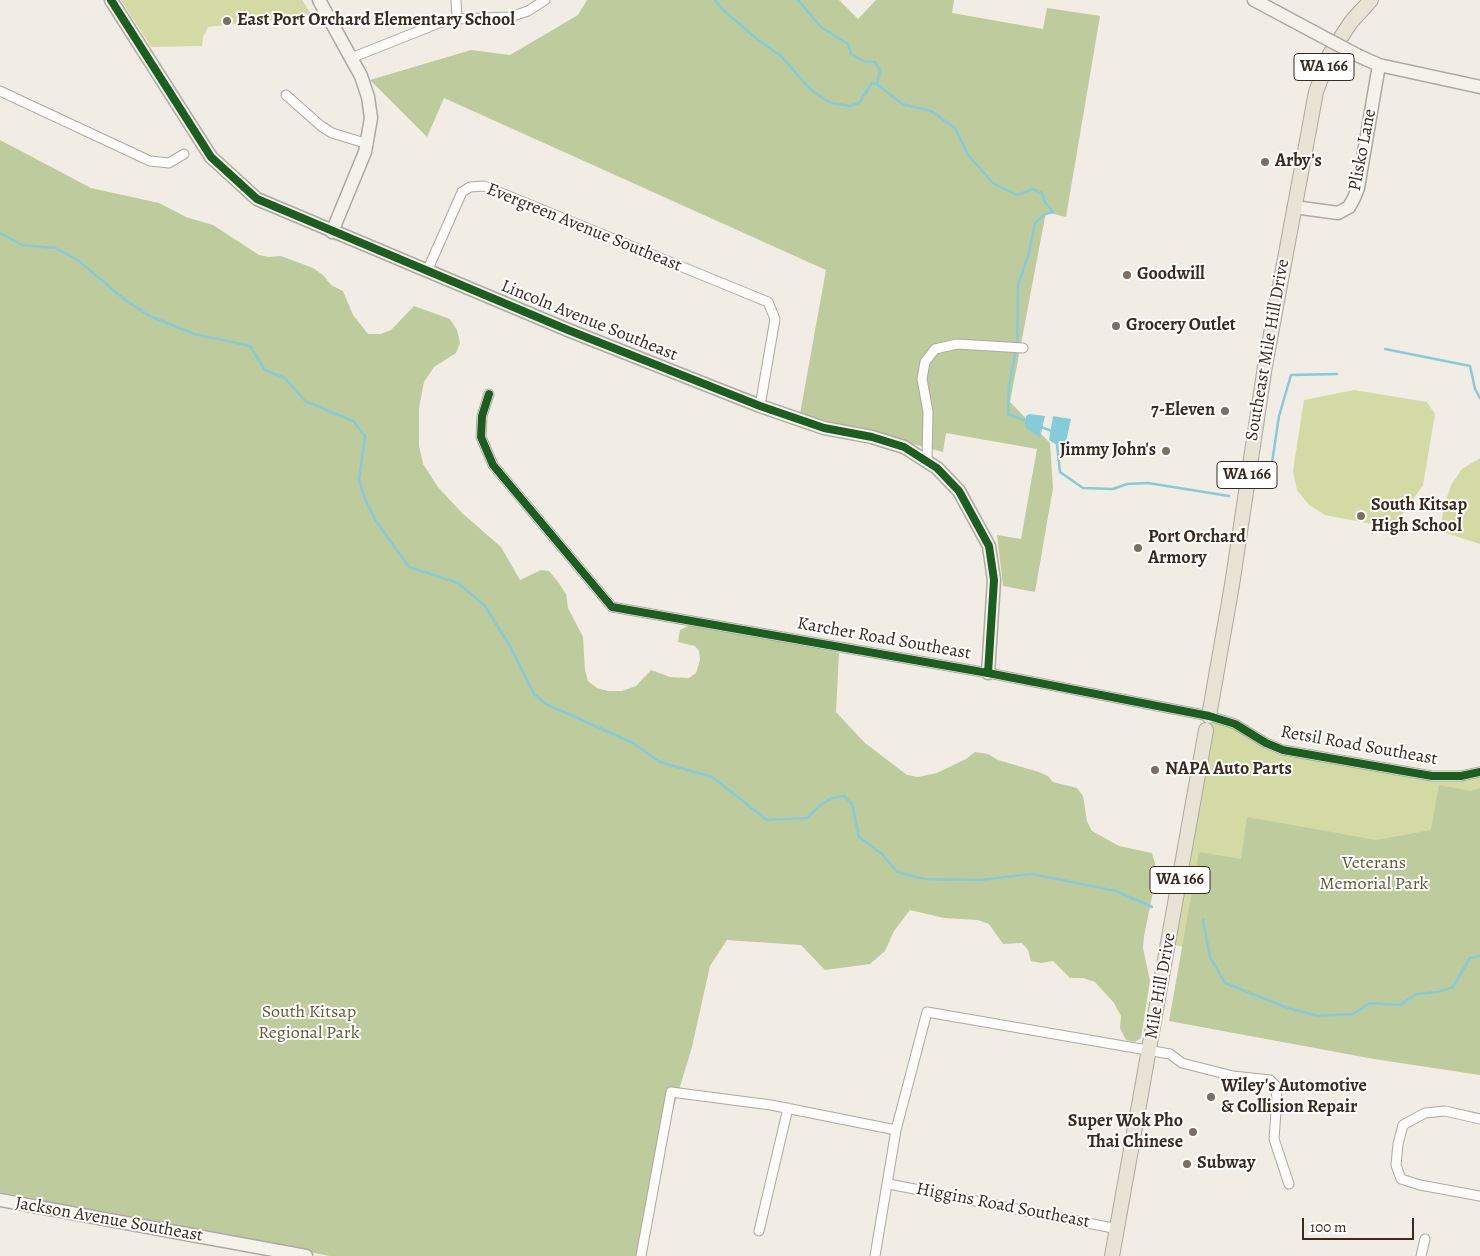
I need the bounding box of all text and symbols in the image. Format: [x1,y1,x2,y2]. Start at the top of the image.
place label: East Port Orchard Elementary School [237,10,515,32]
marker: East Port Orchard Elementary School [221,15,233,27]
road number: WA 166 [1294,54,1354,80]
street label: Plisko Lane [1344,107,1382,193]
place label: Arby's [1275,151,1322,173]
marker: Arby's [1259,156,1271,168]
street label: Evergreen Avenue Southeast [483,179,685,277]
street label: Southeast Mile Hill Drive [1241,258,1295,442]
place label: Goodwill [1137,264,1205,286]
marker: Goodwill [1121,269,1133,281]
street label: Lincoln Avenue Southeast [498,276,680,366]
place label: Grocery Outlet [1126,315,1236,337]
marker: Grocery Outlet [1110,320,1122,332]
place label: 7-Eleven [1151,400,1215,422]
marker: 7-Eleven [1219,405,1231,417]
place label: Jimmy John's [1060,440,1156,462]
marker: Jimmy John's [1160,445,1172,457]
road number: WA 166 [1217,462,1277,488]
place label: South Kitsap High School [1371,495,1467,538]
marker: South Kitsap High School [1355,510,1367,522]
place label: Port Orchard Armory [1148,527,1246,570]
marker: Port Orchard Armory [1132,542,1144,554]
street label: Karcher Road Southeast [795,613,973,665]
street label: Retsil Road Southeast [1279,722,1439,770]
place label: NAPA Auto Parts [1165,759,1292,781]
marker: NAPA Auto Parts [1149,764,1161,776]
park label: Veterans Memorial Park [1320,853,1428,896]
road number: WA 166 [1150,866,1210,894]
street label: Mile Hill Drive [1141,931,1181,1041]
park label: South Kitsap Regional Park [258,1002,360,1044]
place label: Wiley's Automotive & Collision Repair [1221,1076,1367,1118]
marker: Wiley's Automotive & Collision Repair [1205,1091,1217,1103]
place label: Super Wok Pho Thai Chinese [1068,1111,1183,1154]
marker: Super Wok Pho Thai Chinese [1187,1126,1199,1138]
place label: Subway [1197,1153,1255,1175]
marker: Subway [1181,1158,1193,1170]
street label: Higgins Road Southeast [914,1179,1092,1233]
street label: Jackson Avenue Southeast [13,1193,205,1247]
scale bar [1305,1208,1418,1240]
text: 100 m [1310,1217,1347,1237]

